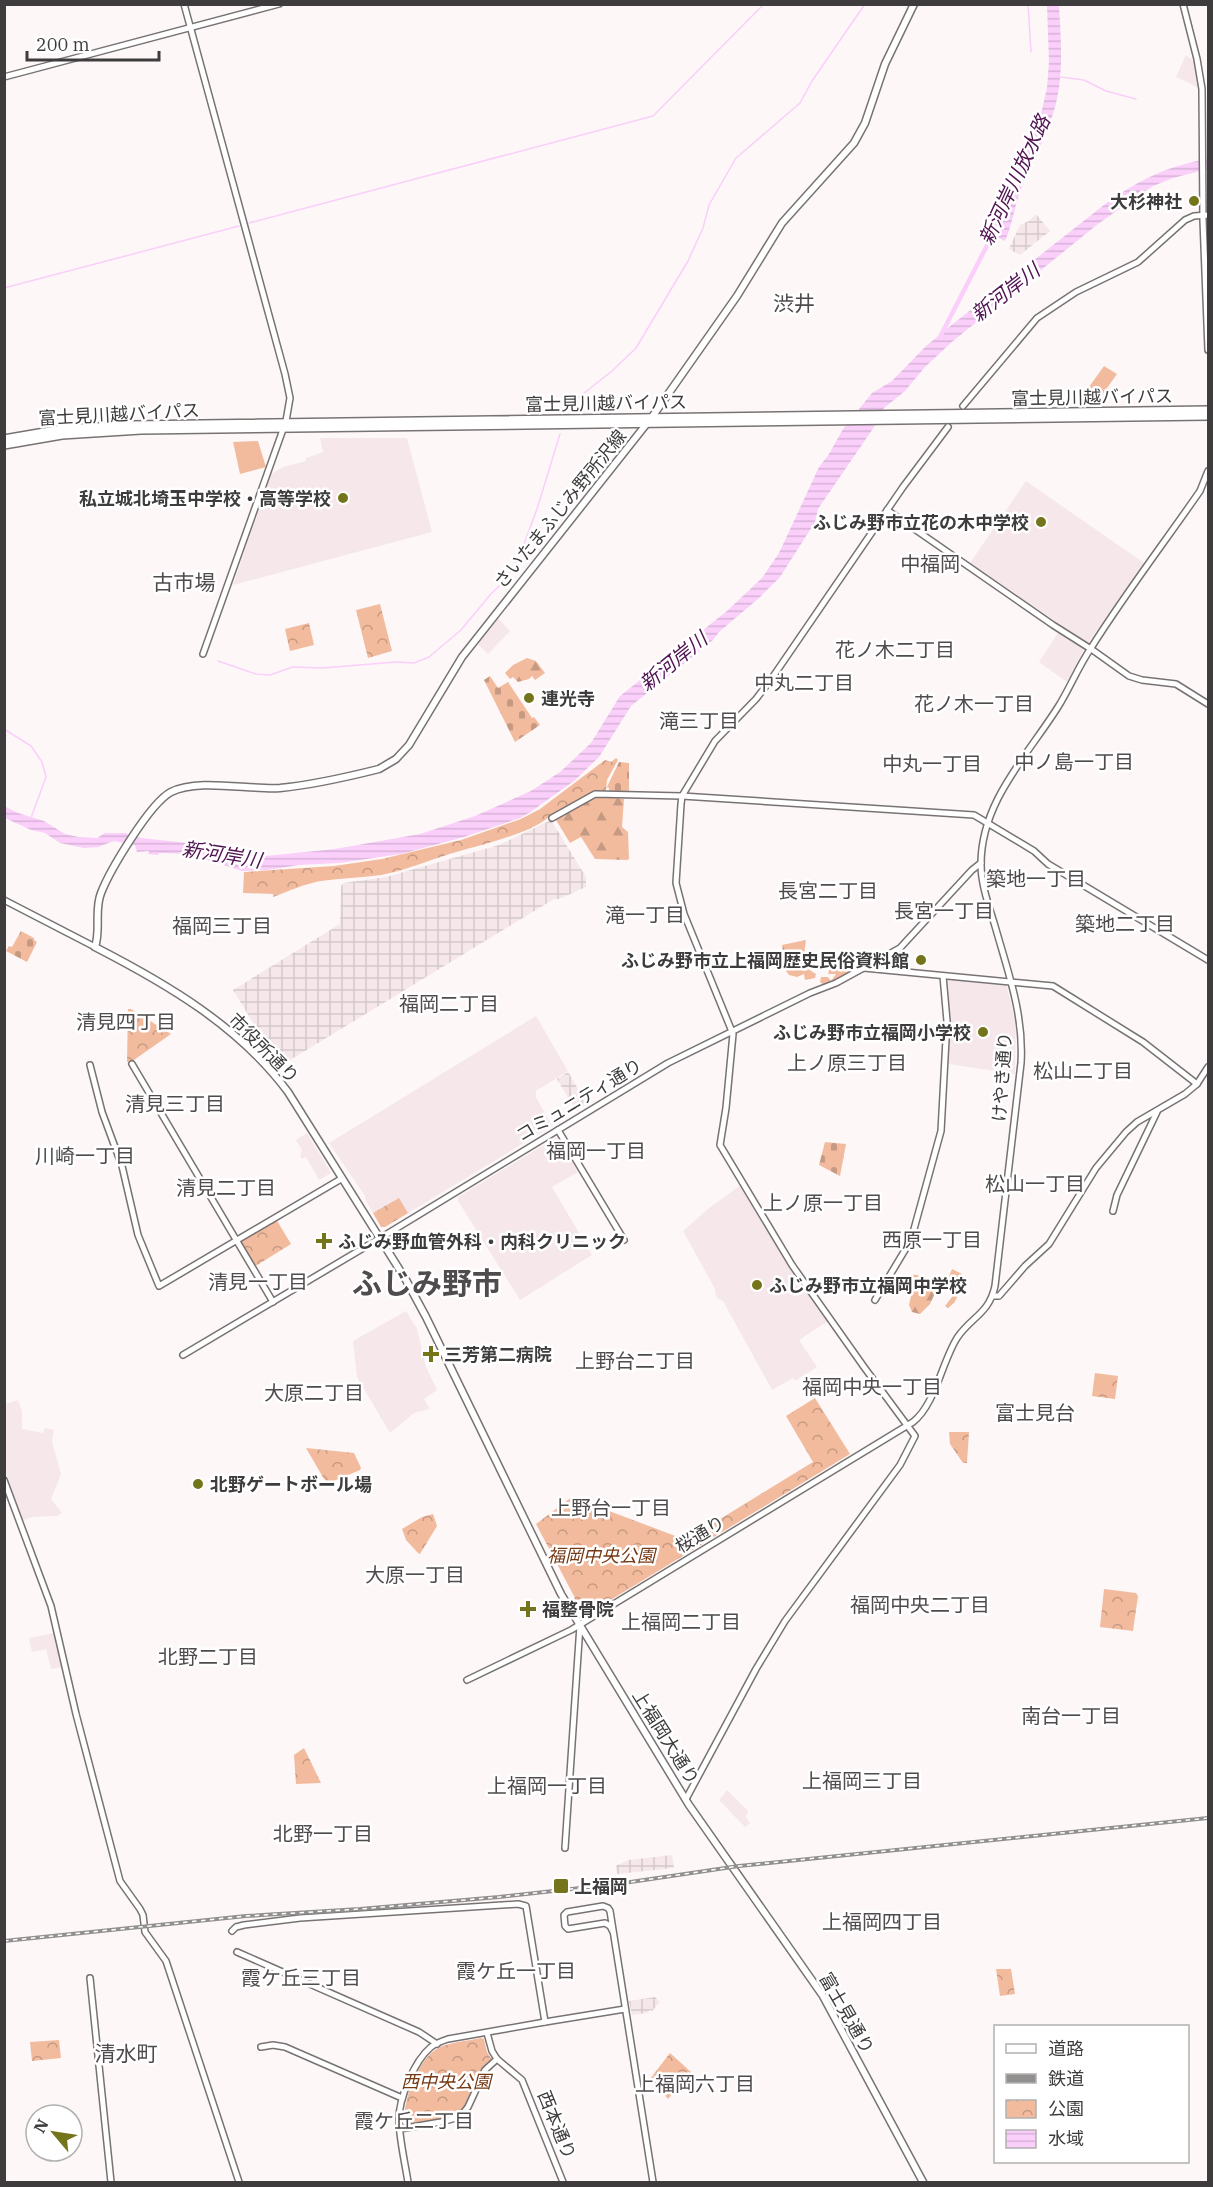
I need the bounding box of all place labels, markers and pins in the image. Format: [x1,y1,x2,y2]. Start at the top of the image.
place label: 大杉神社 [1110,190,1182,213]
marker: 大杉神社 [1187,194,1201,208]
place label: 私立城北埼玉中学校・高等学校 [79,487,331,510]
marker: 私立城北埼玉中学校・高等学校 [336,491,350,505]
place label: ふじみ野市立花の木中学校 [813,511,1029,534]
marker: ふじみ野市立花の木中学校 [1034,515,1048,529]
place label: 連光寺 [541,687,595,710]
marker: 連光寺 [522,691,536,705]
place label: ふじみ野市立上福岡歴史民俗資料館 [621,949,909,972]
marker: ふじみ野市立上福岡歴史民俗資料館 [914,953,928,967]
place label: ふじみ野市立福岡小学校 [773,1021,971,1044]
marker: ふじみ野市立福岡小学校 [976,1025,990,1039]
place label: ふじみ野血管外科・内科クリニック [338,1230,626,1253]
marker: ふじみ野血管外科・内科クリニック [315,1232,333,1250]
place label: ふじみ野市立福岡中学校 [769,1274,967,1297]
marker: ふじみ野市立福岡中学校 [750,1278,764,1292]
place label: 三芳第二病院 [444,1343,552,1366]
marker: 三芳第二病院 [422,1345,440,1363]
place label: 北野ゲートボール場 [210,1473,372,1496]
marker: 北野ゲートボール場 [191,1477,205,1491]
place label: 福整骨院 [542,1598,614,1621]
marker: 福整骨院 [519,1600,537,1618]
place label: 上福岡 [574,1875,628,1898]
marker: 上福岡 [552,1877,570,1895]

